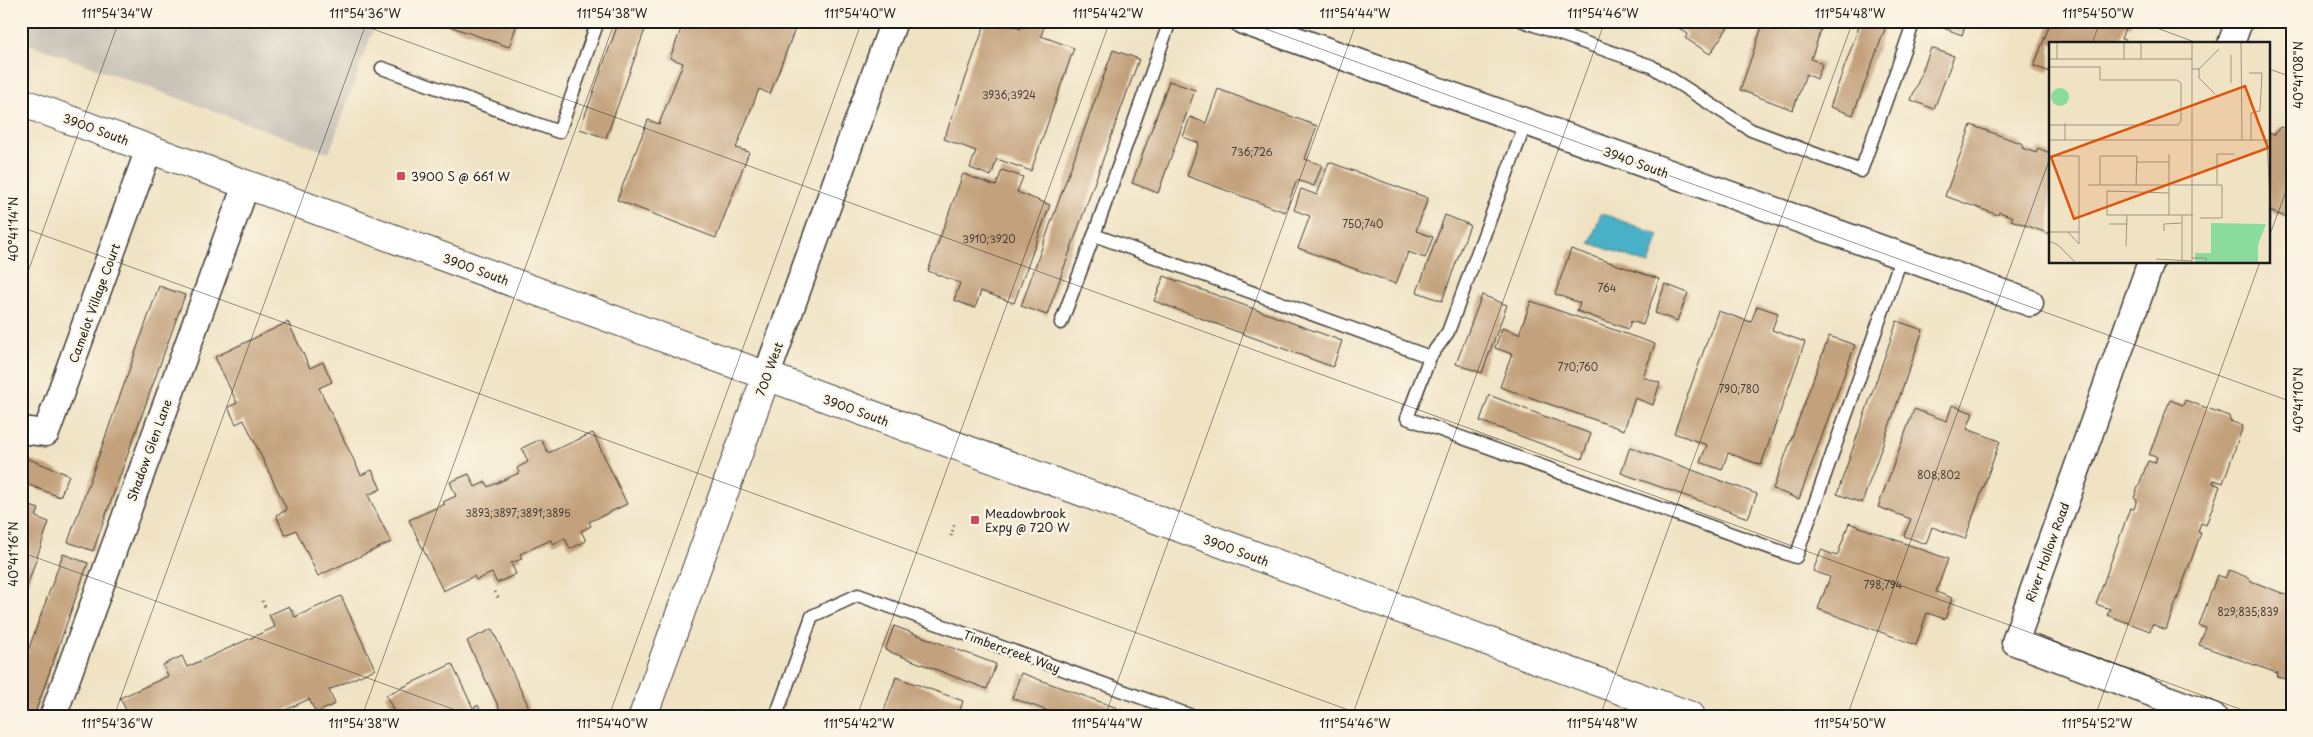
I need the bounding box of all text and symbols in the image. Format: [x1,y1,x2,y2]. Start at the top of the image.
text: 111°54'34"W [81,4,153,22]
text: 111°54'36"W [329,4,401,22]
text: 111°54'38"W [577,4,648,22]
text: 111°54'40"W [824,4,897,22]
text: 111°54'42"W [1073,4,1144,22]
text: 111°54'44"W [1320,4,1391,22]
text: 111°54'46"W [1567,4,1639,22]
text: 111°54'48"W [1815,4,1886,22]
text: 111°54'50"W [2062,4,2134,22]
text: 40°41'08"N [2289,41,2307,109]
inset map [2049,42,2270,264]
house number: 3936;3924 [982,87,1036,102]
street label: 3900 South [60,109,132,149]
street label: 3940 South [1601,142,1671,182]
house number: 736;726 [1231,144,1273,159]
place label: 3900 S @ 661 W [411,167,511,185]
marker: 3900 S @ 661 W [395,170,407,182]
text: 40°41'14"N [4,197,22,261]
house number: 750;740 [1343,216,1383,231]
house number: 3910;3920 [962,231,1016,246]
street label: Camelot Village Court [64,240,124,365]
street label: 3900 South [440,249,512,289]
house number: 764 [1598,280,1617,295]
street label: 700 West [751,339,787,398]
house number: 770;760 [1558,359,1598,374]
text: 40°41'10"N [2289,367,2307,433]
house number: 790;780 [1719,381,1759,396]
street label: 3900 South [820,390,892,430]
street label: Shadow Glen Lane [122,396,176,504]
house number: 808;802 [1917,467,1961,482]
street label: River Hollow Road [2021,500,2073,604]
place label: Meadowbrook Expy @ 720 W [985,504,1070,536]
house number: 3893;3897;3891;3895 [465,505,571,520]
marker: Meadowbrook Expy @ 720 W [969,514,981,526]
text: 40°41'16"N [4,521,22,587]
street label: 3900 South [1200,530,1272,570]
house number: 798;794 [1864,577,1903,592]
house number: 829;835;839 [2217,604,2279,619]
street label: Timbercreek Way [961,625,1063,677]
text: 111°54'36"W [81,714,153,732]
text: 111°54'38"W [329,714,400,732]
text: 111°54'40"W [576,714,649,732]
text: 111°54'42"W [824,714,895,732]
text: 111°54'44"W [1072,714,1143,732]
text: 111°54'46"W [1319,714,1391,732]
text: 111°54'48"W [1567,714,1638,732]
text: 111°54'50"W [1814,714,1886,732]
text: 111°54'52"W [2062,714,2133,732]

